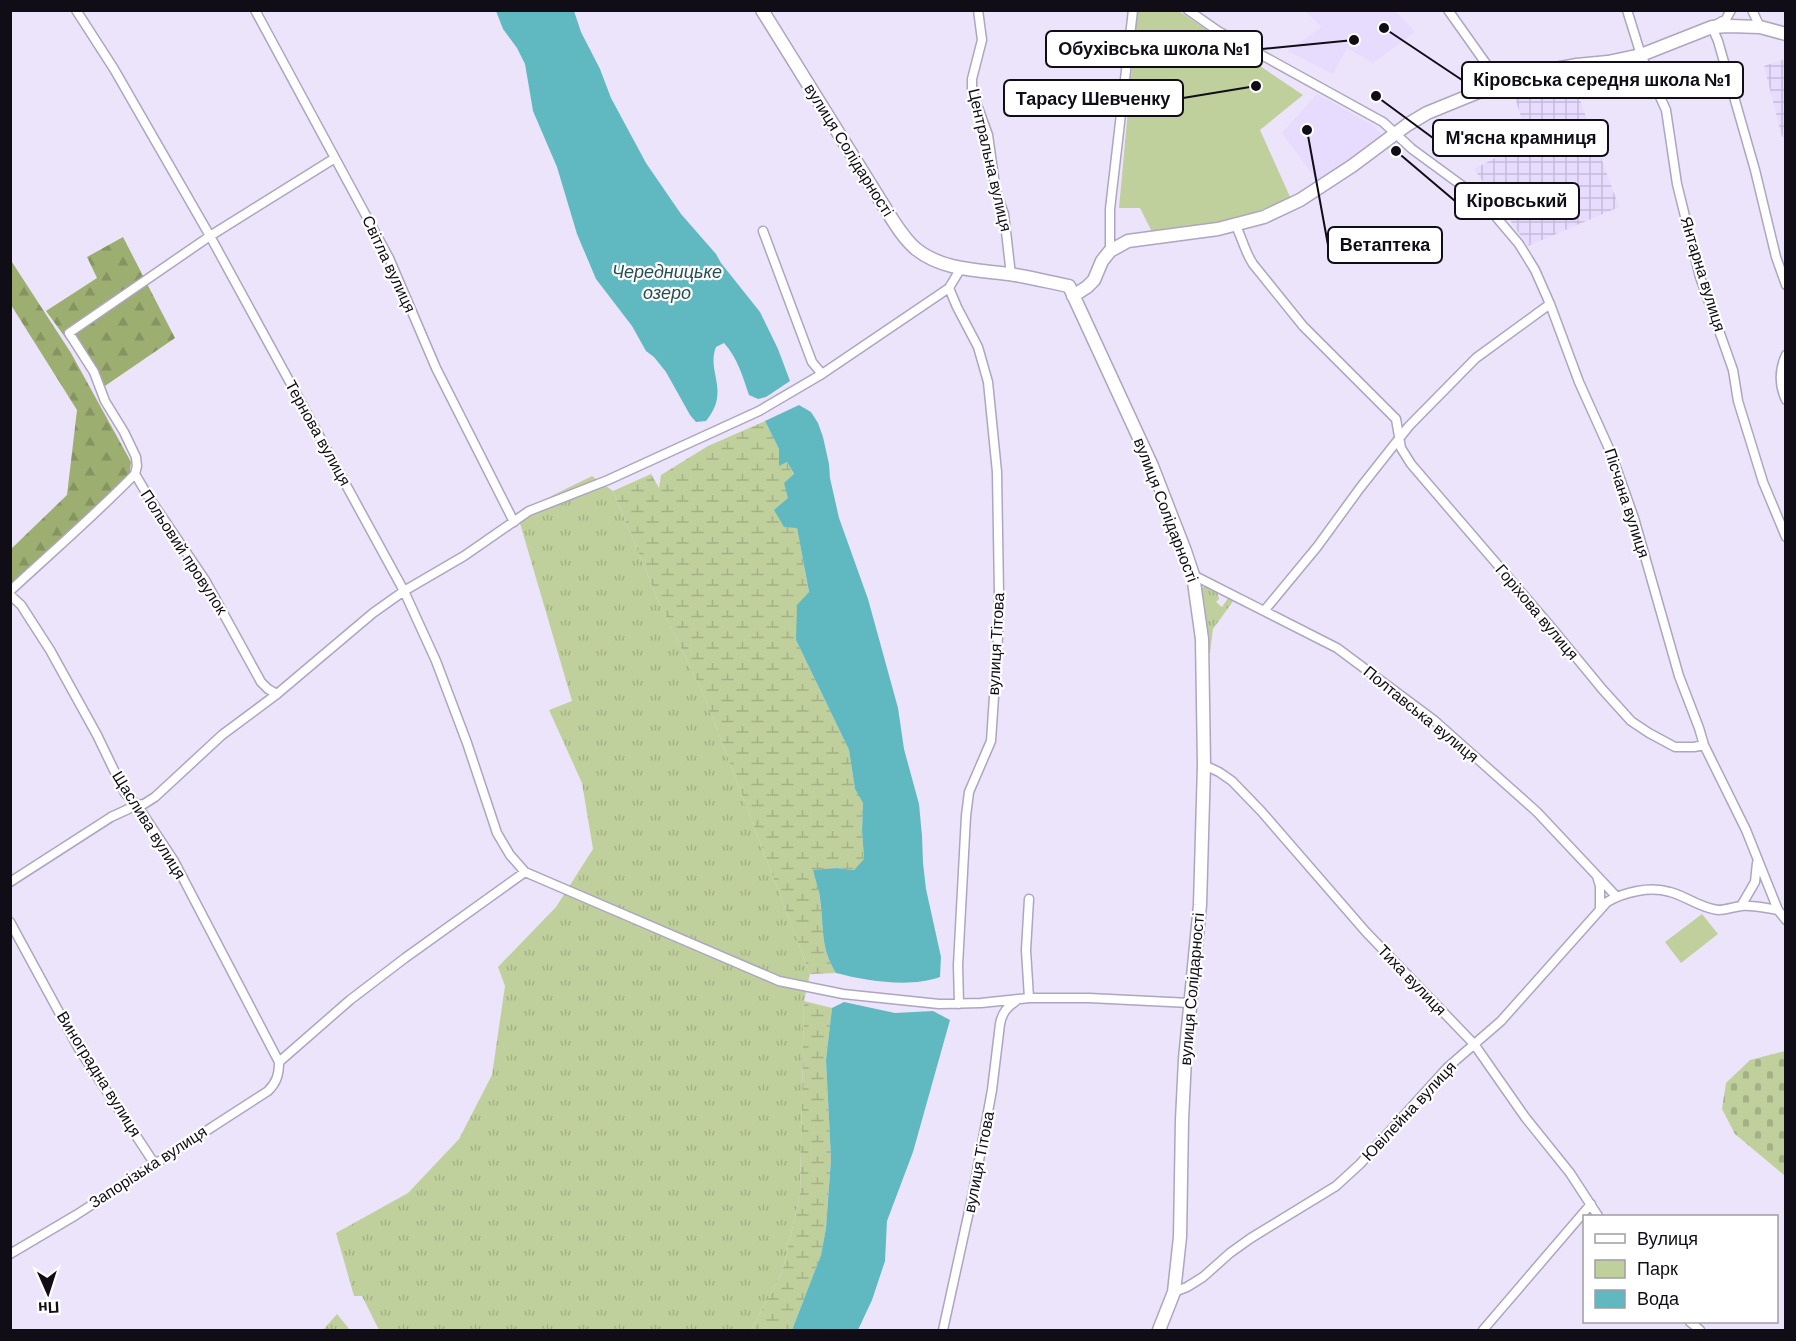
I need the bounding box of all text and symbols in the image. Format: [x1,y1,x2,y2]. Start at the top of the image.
callout: Обухівська школа №1 [1046,31,1262,67]
text: Обухівська школа №1 [1058,37,1250,61]
callout: Кіровська середня школа №1 [1462,62,1743,98]
text: Кіровська середня школа №1 [1473,68,1731,92]
street label: вулиця Солідарності [800,80,898,220]
callout: Тарасу Шевченку [1004,80,1183,116]
street label: Центральна вулиця [963,86,1017,234]
text: Тарасу Шевченку [1016,87,1170,111]
callout: М'ясна крамниця [1433,120,1608,156]
text: М'ясна крамниця [1445,126,1597,150]
callout: Кіровський [1455,183,1579,219]
text: Кіровський [1467,189,1567,213]
street label: Світла вулиця [357,212,421,316]
street label: Янтарна вулиця [1676,214,1730,334]
callout: Ветаптека [1328,227,1442,263]
text: Ветаптека [1340,233,1431,257]
water label: Чередницьке озеро [612,260,722,305]
street label: Тернова вулиця [280,376,356,490]
street label: вулиця Солідарності [1129,435,1203,585]
street label: Пісчана вулиця [1599,446,1655,560]
street label: Польовий провулок [136,486,233,619]
street label: Горіхова вулиця [1491,560,1583,664]
street label: вулиця Тітова [983,592,1009,696]
street label: Полтавська вулиця [1359,661,1483,767]
street label: Щаслива вулиця [107,767,191,883]
street label: вулиця Солідарності [1175,912,1209,1066]
street label: Тиха вулиця [1373,940,1451,1020]
street label: Виноградна вулиця [52,1007,146,1141]
street label: Ювілейна вулиця [1357,1057,1461,1165]
street label: вулиця Тітова [959,1109,999,1214]
street label: Запорізька вулиця [85,1121,211,1213]
legend [1583,1215,1778,1323]
text: Вулиця [1637,1227,1698,1251]
text: Парк [1637,1257,1678,1281]
north arrow [18,1263,78,1323]
text: Вода [1637,1287,1680,1311]
text: Пн [38,1296,60,1319]

